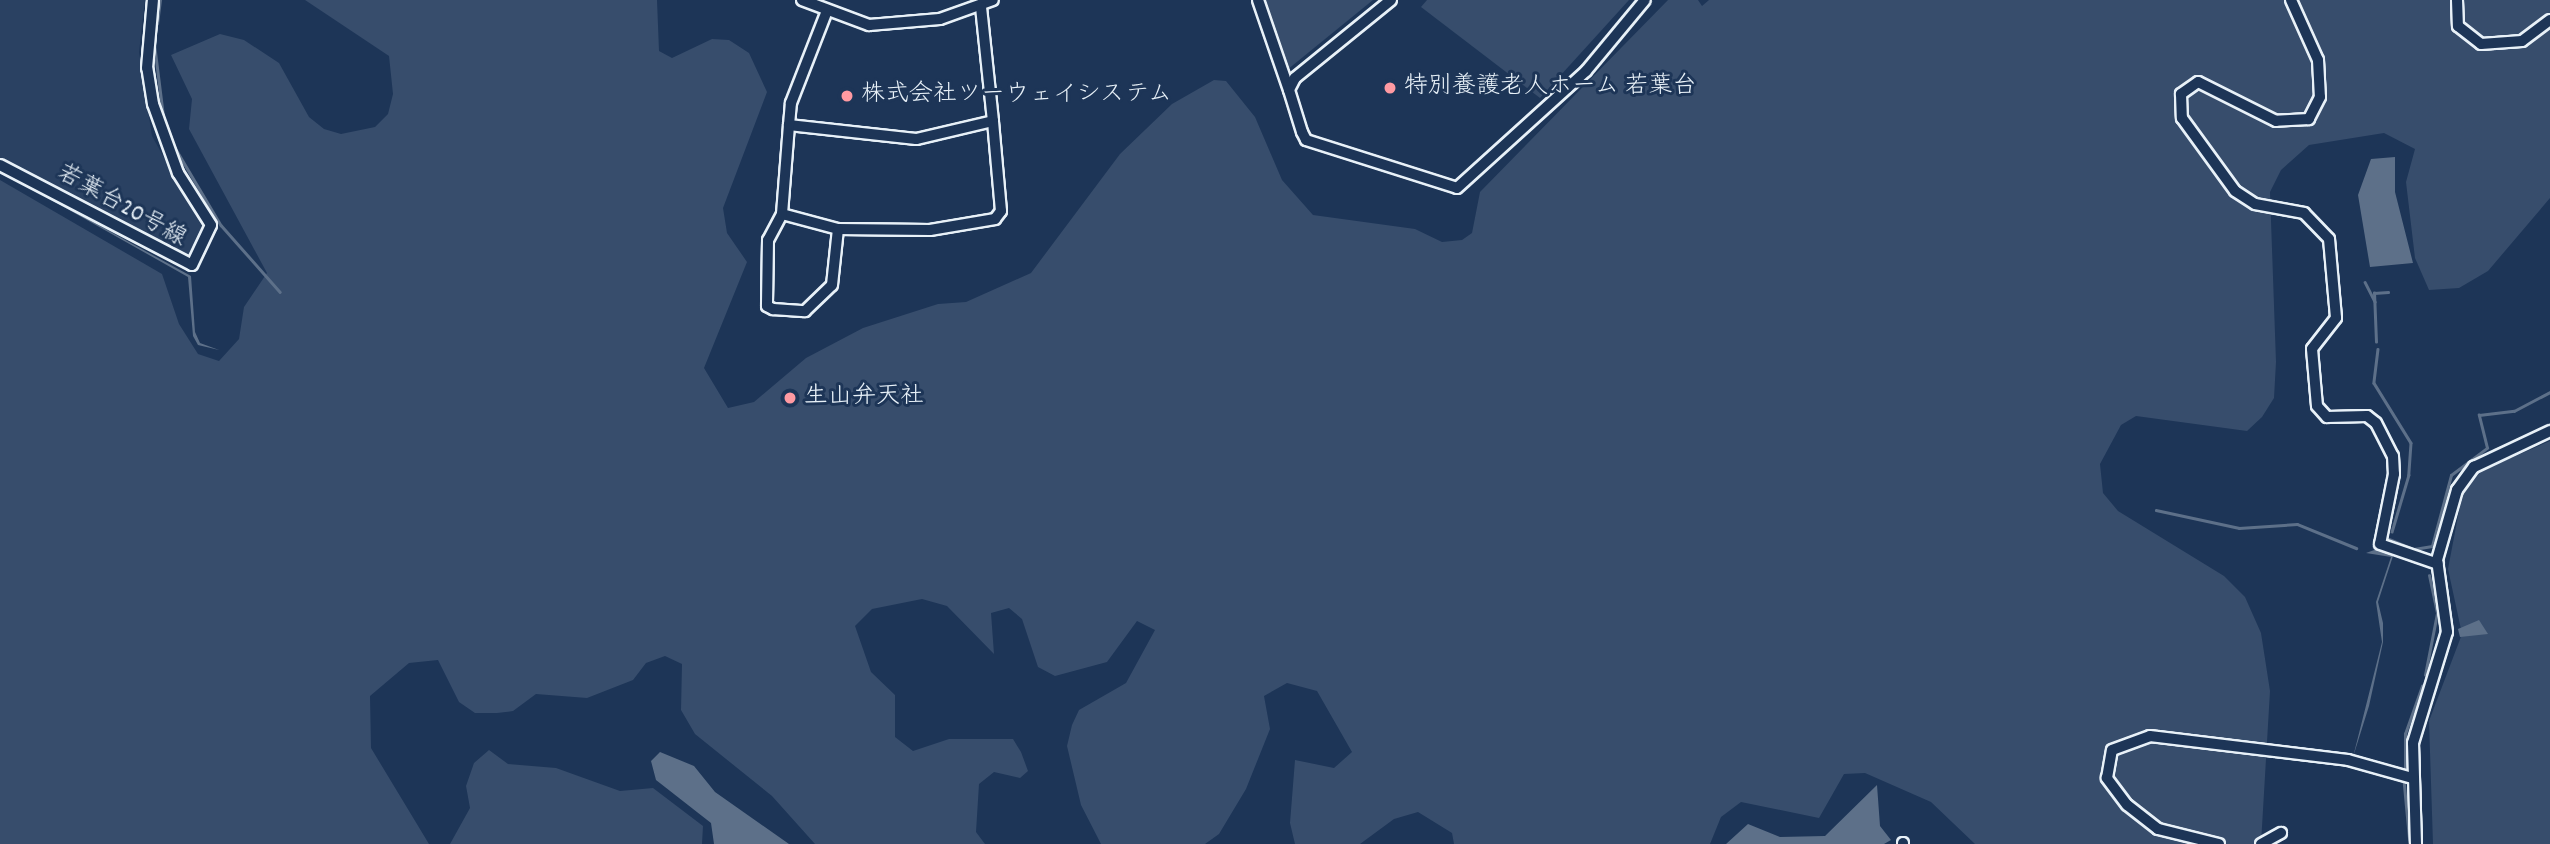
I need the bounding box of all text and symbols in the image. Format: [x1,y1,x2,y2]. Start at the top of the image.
place label: 特別養護老人ホーム 若葉台 [1404,74,1697,102]
marker: 特別養護老人ホーム 若葉台 [1382,80,1398,96]
place label: 株式会社ツーウェイシステム [861,82,1173,110]
marker: 株式会社ツーウェイシステム [839,88,855,104]
street label: 若葉台20号線 [51,160,191,254]
place label: 生山弁天社 [804,384,924,412]
marker: 生山弁天社 [782,390,798,406]

